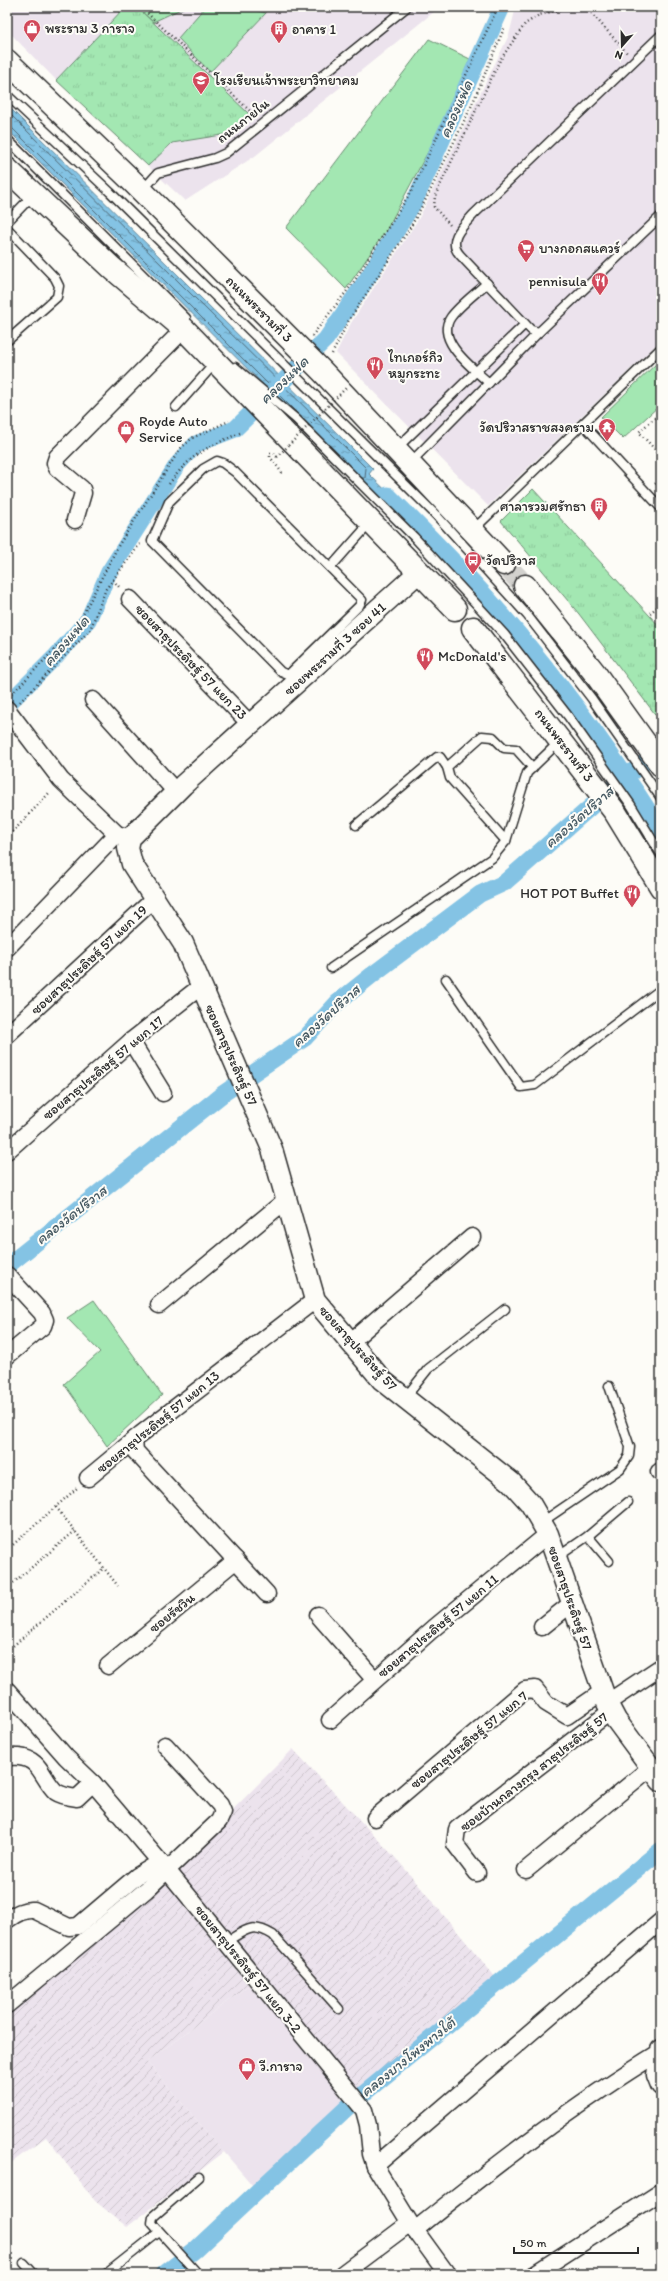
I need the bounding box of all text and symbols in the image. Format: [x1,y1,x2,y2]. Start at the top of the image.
shop icon: พระราม 3 การาจ [22,18,42,43]
building icon: อาคาร 1 [269,19,289,44]
place label: พระราม 3 การาจ [45,20,135,37]
place label: อาคาร 1 [292,21,336,38]
north arrow [602,26,642,66]
text: N [613,48,624,62]
school or university icon: โรงเรียนเจ้าพระยาวิทยาคม [191,70,211,95]
place label: โรงเรียนเจ้าพระยาวิทยาคม [213,72,359,89]
water label: คลองแฟด [435,77,477,141]
street label: ถนนภายใน [213,95,273,147]
supermarket icon: บางกอกสแควร์ [516,238,536,263]
place label: บางกอกสแควร์ [539,240,621,257]
restaurant icon: pennisula [590,271,610,296]
street label: ถนนพระรามที่ 3 [222,272,296,346]
place label: pennisula [529,273,588,290]
place label: ไทเกอร์กิว หมูกระทะ [387,349,443,383]
water label: คลองแฟด [256,352,312,408]
restaurant icon: ไทเกอร์กิว หมูกระทะ [365,355,385,380]
place label: Royde Auto Service [139,413,208,446]
temple icon: วัดปริวาสราชสงคราม [597,417,617,442]
shop icon: Royde Auto Service [116,419,136,444]
place label: วัดปริวาสราชสงคราม [480,419,594,436]
building icon: ศาลารวมศรัทธา [589,496,609,521]
place label: ศาลารวมศรัทธา [500,498,586,515]
bus stop icon: วัดปริวาส [463,550,483,575]
place label: วัดปริวาส [486,552,536,569]
street label: ซอยพระรามที่ 3 ซอย 41 [280,598,390,699]
street label: ซอยสาธุประดิษฐ์ 57 แยก 23 [131,601,251,724]
water label: คลองแฟด [39,612,93,670]
restaurant icon: McDonald's [415,646,435,671]
place label: McDonald's [438,648,507,665]
street label: ถนนพระรามที่ 3 [531,705,598,785]
water label: คลองวัดปริวาส [541,781,618,852]
restaurant icon: HOT POT Buffet [622,883,642,908]
place label: HOT POT Buffet [520,885,619,902]
street label: ซอยสาธุประดิษฐ์ 57 แยก 19 [27,902,151,1019]
water label: คลองวัดปริวาส [288,980,365,1051]
street label: ซอยสาธุประดิษฐ์ 57 [200,1002,261,1109]
street label: ซอยสาธุประดิษฐ์ 57 แยก 17 [39,1012,168,1124]
water label: คลองวัดปริวาส [32,1181,111,1248]
street label: ซอยสาธุประดิษฐ์ 57 [315,1302,401,1395]
street label: ซอยสาธุประดิษฐ์ 57 แยก 13 [93,1367,224,1478]
street label: ซอยสาธุประดิษฐ์ 57 [543,1544,596,1653]
street label: ซอยสาธุประดิษฐ์ 57 แยก 11 [374,1570,503,1682]
street label: ซอยรัชวิน [146,1589,198,1637]
street label: ซอยสาธุประดิษฐ์ 57 แยก 7 [407,1687,532,1793]
street label: ซอยบ้านกลางกรุง สาธุประดิษฐ์ 57 [456,1709,612,1836]
street label: ซอยสาธุประดิษฐ์ 57 แยก 3-2 [190,1902,305,2038]
water label: คลองบางโพงพางใต้ [357,2012,461,2101]
shop icon: วี.การาจ [237,2056,257,2081]
place label: วี.การาจ [258,2058,303,2075]
scale bar [514,2229,638,2255]
text: 50 m [520,2236,546,2250]

